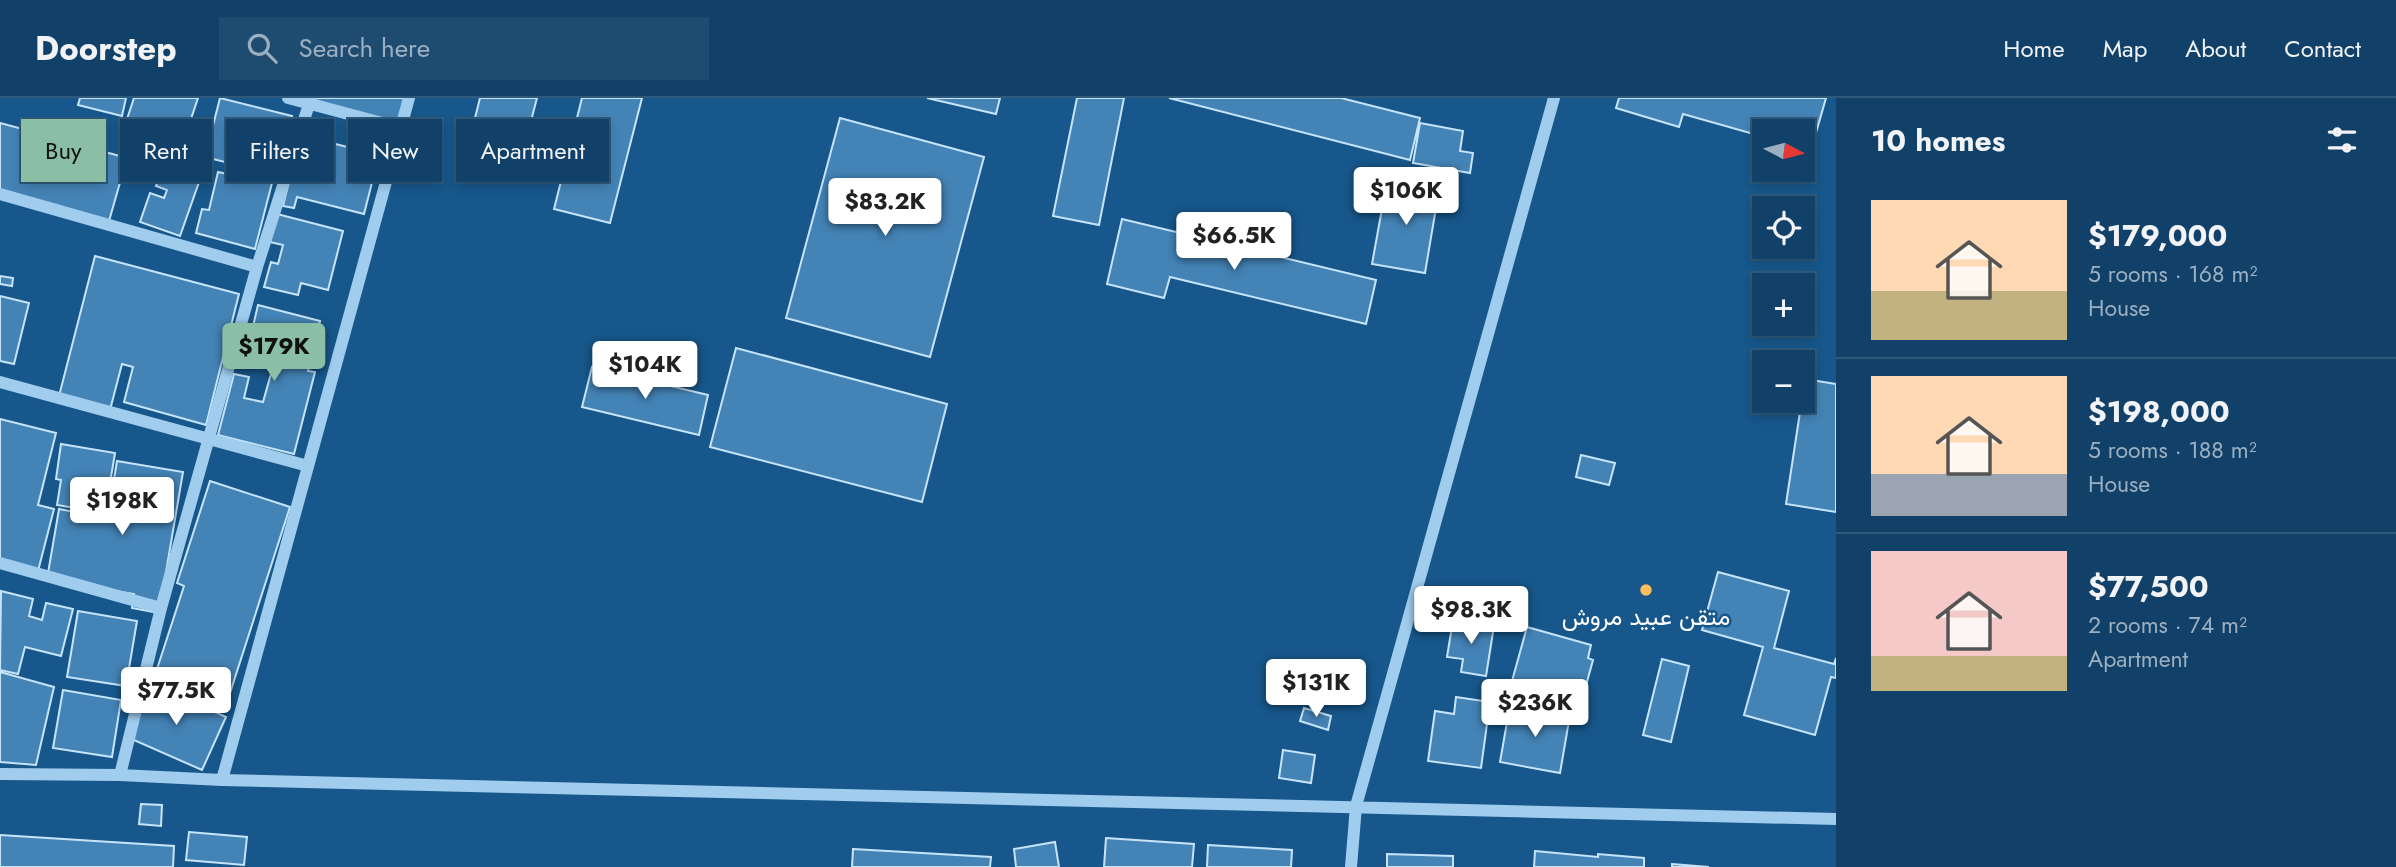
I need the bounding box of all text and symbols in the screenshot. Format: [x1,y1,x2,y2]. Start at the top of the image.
search box [219,17,709,80]
text: Doorstep [35,25,177,72]
icon: search [243,29,281,67]
text: Search here [299,29,430,67]
text: Home [2003,31,2065,66]
text: Map [2103,31,2147,66]
text: About [2185,31,2246,66]
text: Contact [2284,31,2361,66]
chip: Buy [21,119,106,182]
chip: Rent [120,119,212,182]
chip: Filters [226,119,334,182]
chip: New [348,119,442,182]
chip: Apartment [456,119,609,182]
north arrow [1752,119,1815,182]
map controls [1752,119,1815,413]
text: 10 homes [1871,119,2005,162]
icon: filters [2323,121,2361,159]
pin: $106K [1357,167,1455,227]
text: $106K [1370,173,1442,207]
pin: $83.2K [828,178,942,238]
text: $83.2K [844,184,926,218]
button: locate [1752,196,1815,259]
pin: $66.5K [1177,212,1291,272]
text: $179,000 [2088,214,2227,257]
text: $66.5K [1192,218,1276,252]
icon: home [1927,228,2011,312]
text: 5 rooms · 168 m² [2088,257,2257,291]
button: + [1752,273,1815,336]
text: House [2088,291,2150,325]
pin: $179K [225,324,323,383]
text: $179K [238,329,310,363]
pin: $104K [596,342,694,401]
text: $104K [608,347,682,381]
button: − [1752,350,1815,413]
text: $198,000 [2088,390,2230,433]
icon: home [1927,404,2011,488]
text: 5 rooms · 188 m² [2088,433,2257,467]
text: House [2088,467,2150,501]
pin: $198K [73,478,171,537]
text: $198K [86,483,158,517]
text: $77,500 [2088,565,2209,608]
icon: home [1927,579,2011,663]
marker: متقن عبيد مروش [1638,582,1654,598]
pin: $98.3K [1414,587,1528,646]
text: $98.3K [1430,592,1512,626]
place label: متقن عبيد مروش [1562,599,1730,634]
text: 2 rooms · 74 m² [2088,608,2247,642]
text: Apartment [2088,642,2188,676]
pin: $131K [1267,660,1365,719]
text: $131K [1282,665,1350,699]
pin: $77.5K [119,668,233,727]
text: $77.5K [137,673,215,707]
pin: $236K [1486,680,1584,739]
text: $236K [1497,685,1573,719]

